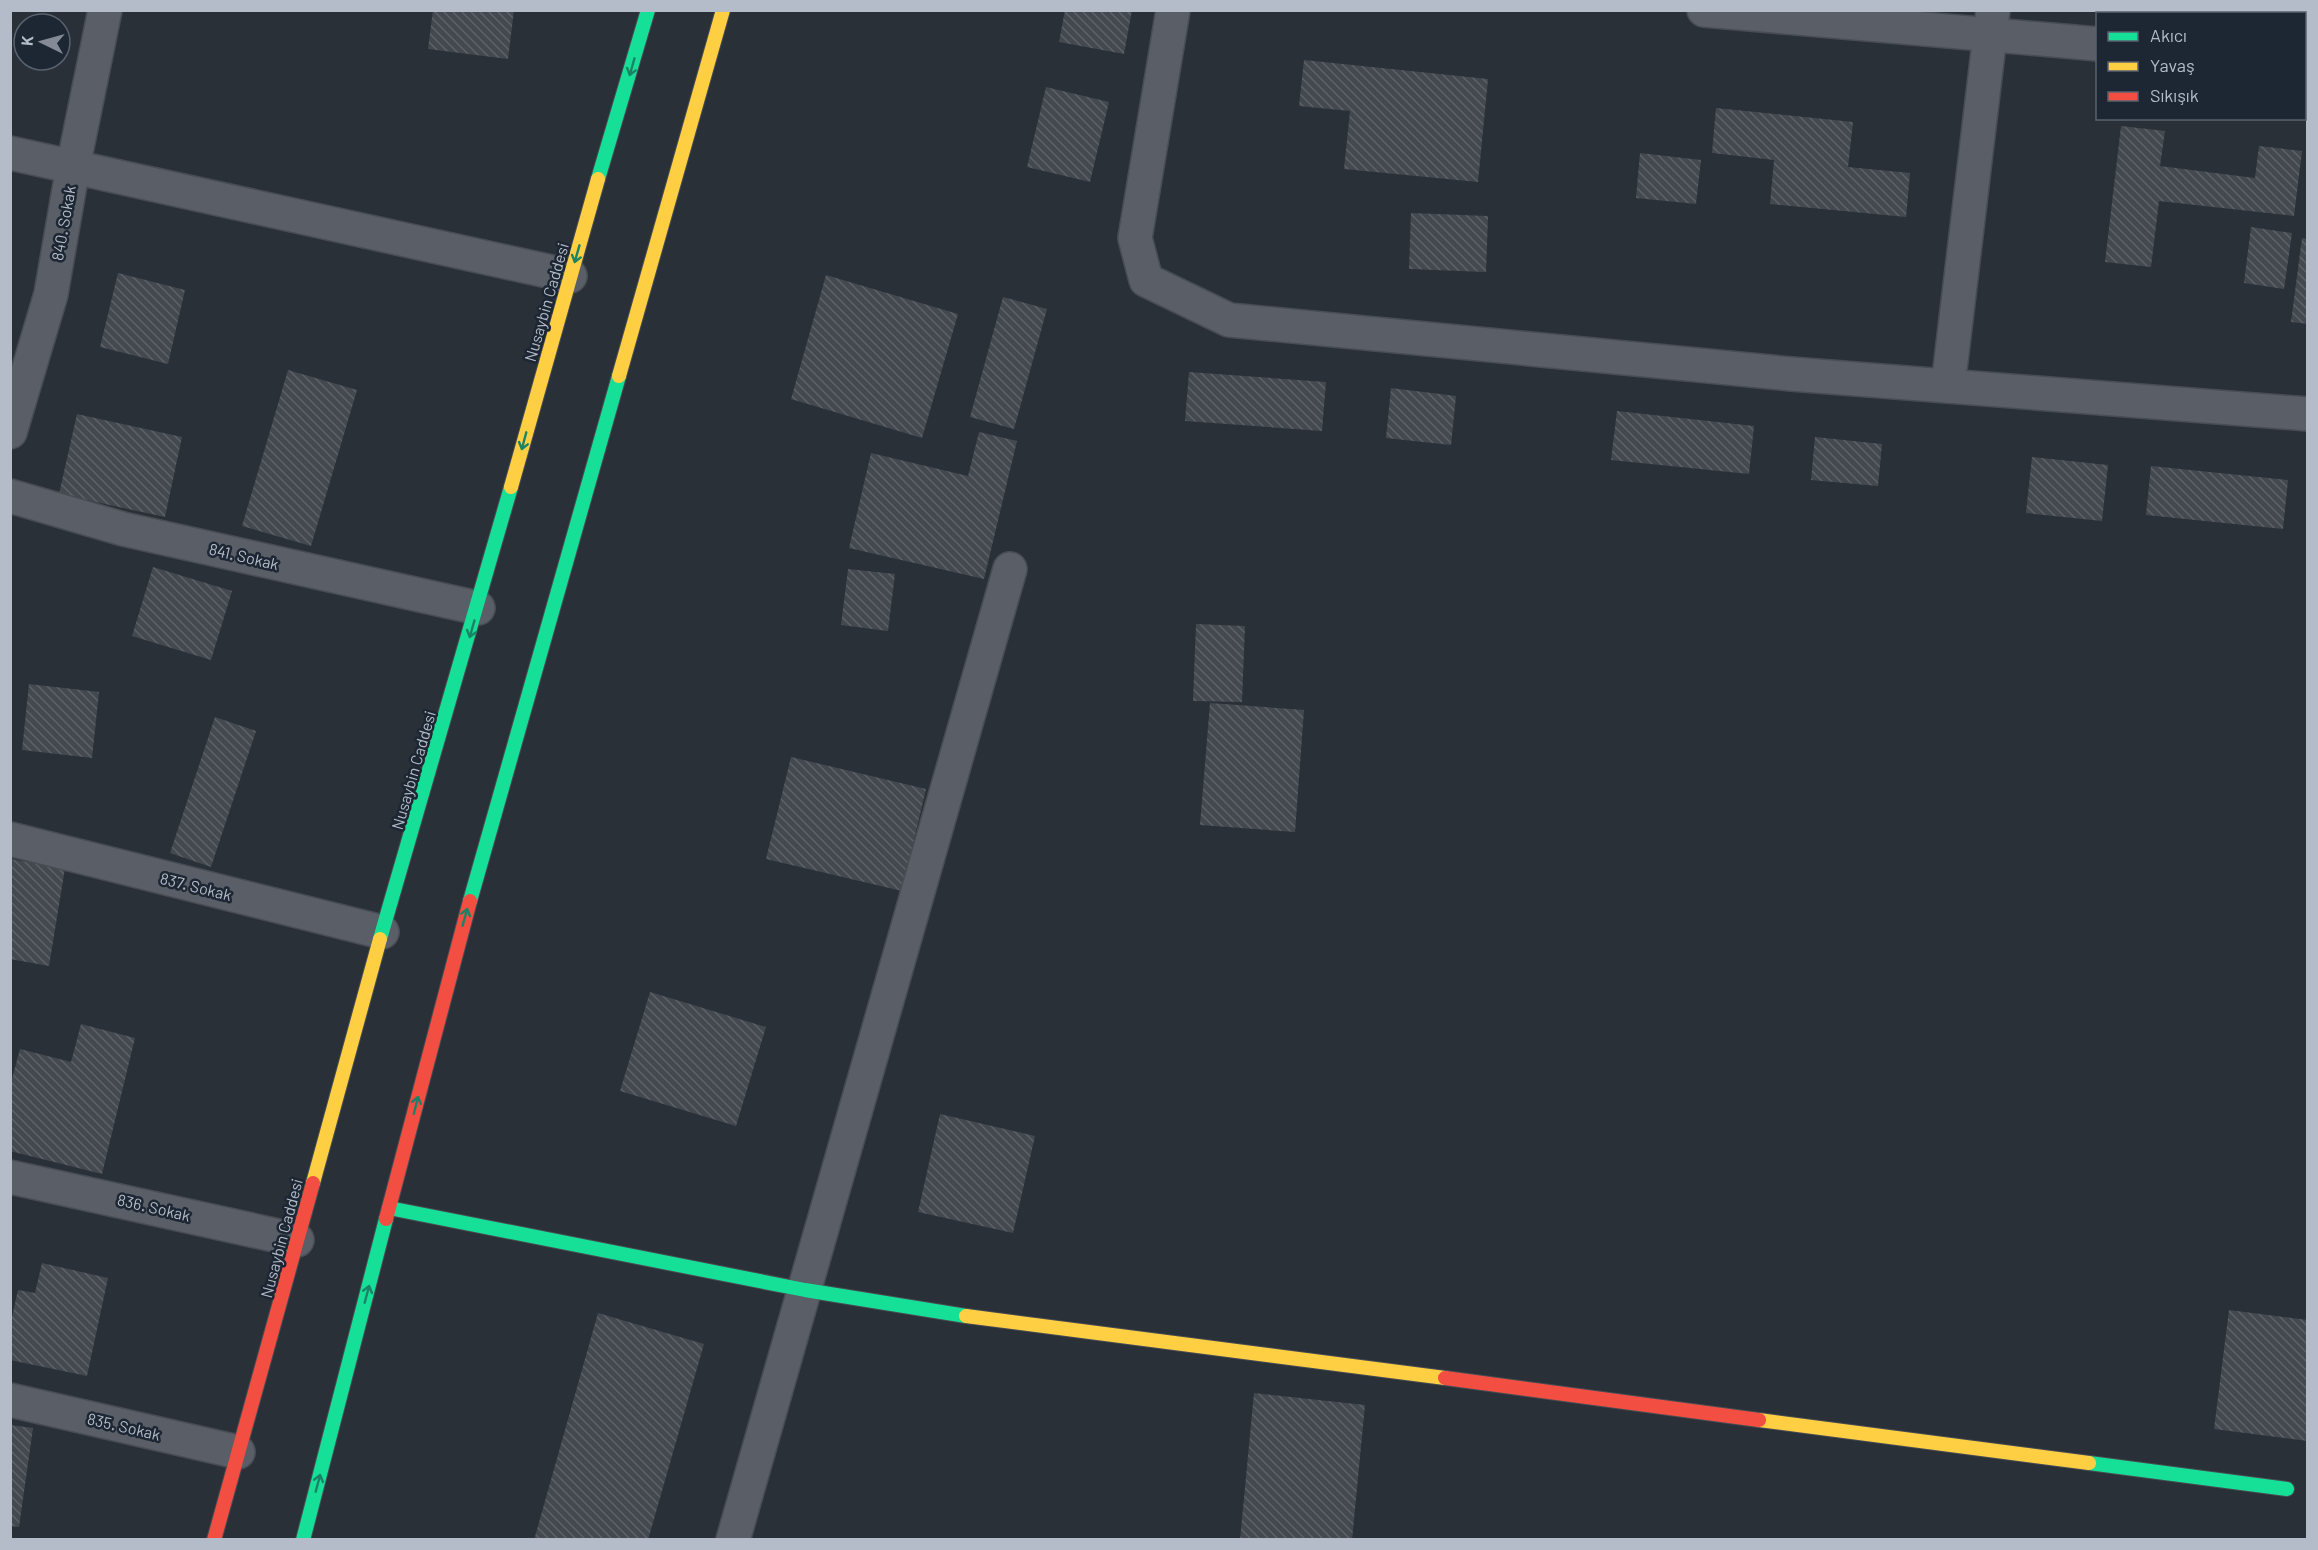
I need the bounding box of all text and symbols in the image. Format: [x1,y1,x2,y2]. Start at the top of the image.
north arrow [12,12,72,72]
legend [2096,12,2306,120]
text: Akıcı [2150,24,2187,46]
text: K [17,35,36,46]
text: Yavaş [2150,54,2195,76]
one-way arrow [626,57,637,76]
text: Sıkışık [2150,84,2199,106]
street label: 840. Sokak [47,184,79,262]
street label: Nusaybin Caddesi [520,240,572,364]
one-way arrow [571,244,582,263]
one-way arrow [518,432,530,451]
street label: 841. Sokak [207,539,281,573]
one-way arrow [466,619,477,638]
street label: Nusaybin Caddesi [387,708,439,832]
street label: 837. Sokak [158,868,234,904]
one-way arrow [460,908,472,927]
one-way arrow [410,1096,422,1115]
street label: Nusaybin Caddesi [256,1176,306,1300]
street label: 836. Sokak [116,1189,192,1225]
one-way arrow [362,1285,373,1304]
street label: 835. Sokak [86,1408,162,1444]
one-way arrow [312,1474,324,1493]

